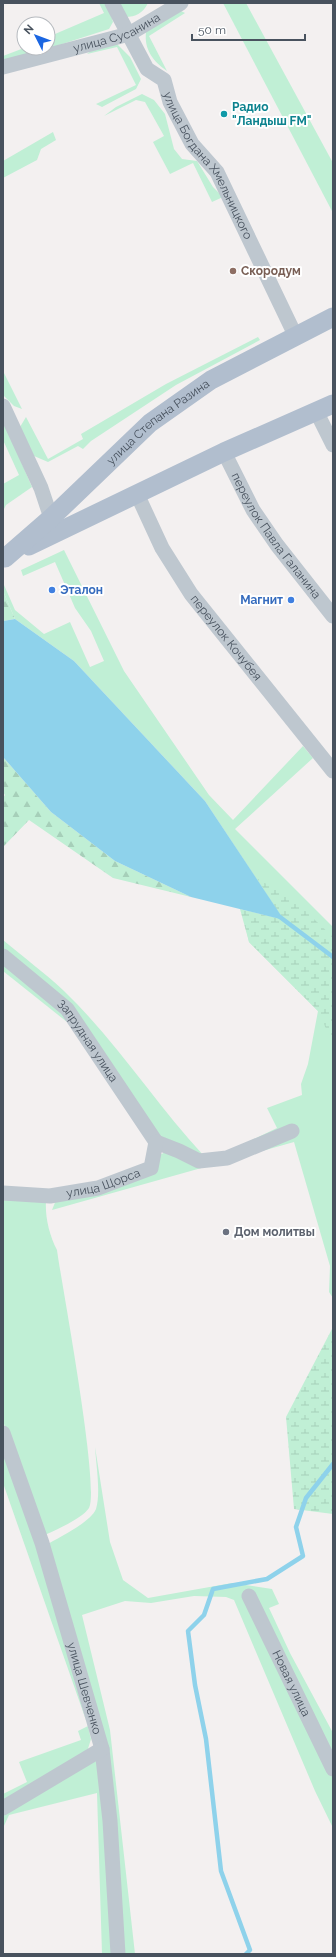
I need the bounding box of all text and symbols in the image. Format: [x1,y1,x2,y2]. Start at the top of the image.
street label: улица Сусанина [72,10,163,55]
north arrow [16,16,56,56]
scale bar [192,16,305,42]
text: N [21,22,37,37]
text: 50 m [198,23,226,37]
street label: улица Богдана Хмельницкого [161,90,255,242]
place label: Радио "Ландыш FM" [232,100,312,128]
marker: Радио "Ландыш FM" [219,109,229,119]
place label: Скородум [241,264,301,278]
marker: Скородум [228,266,238,276]
street label: улица Степана Разина [104,376,212,468]
street label: переулок Павла Галанина [229,470,324,602]
place label: Эталон [60,583,103,597]
marker: Эталон [47,585,57,595]
street label: переулок Кочубея [188,592,265,683]
place label: Магнит [240,593,283,607]
marker: Магнит [286,595,296,605]
street label: Запрудная улица [54,997,121,1085]
street label: улица Щорса [65,1166,142,1200]
place label: Дом молитвы [234,1225,315,1239]
marker: Дом молитвы [221,1227,231,1237]
street label: улица Шевченко [64,1641,104,1736]
street label: Новая улица [269,1648,313,1719]

